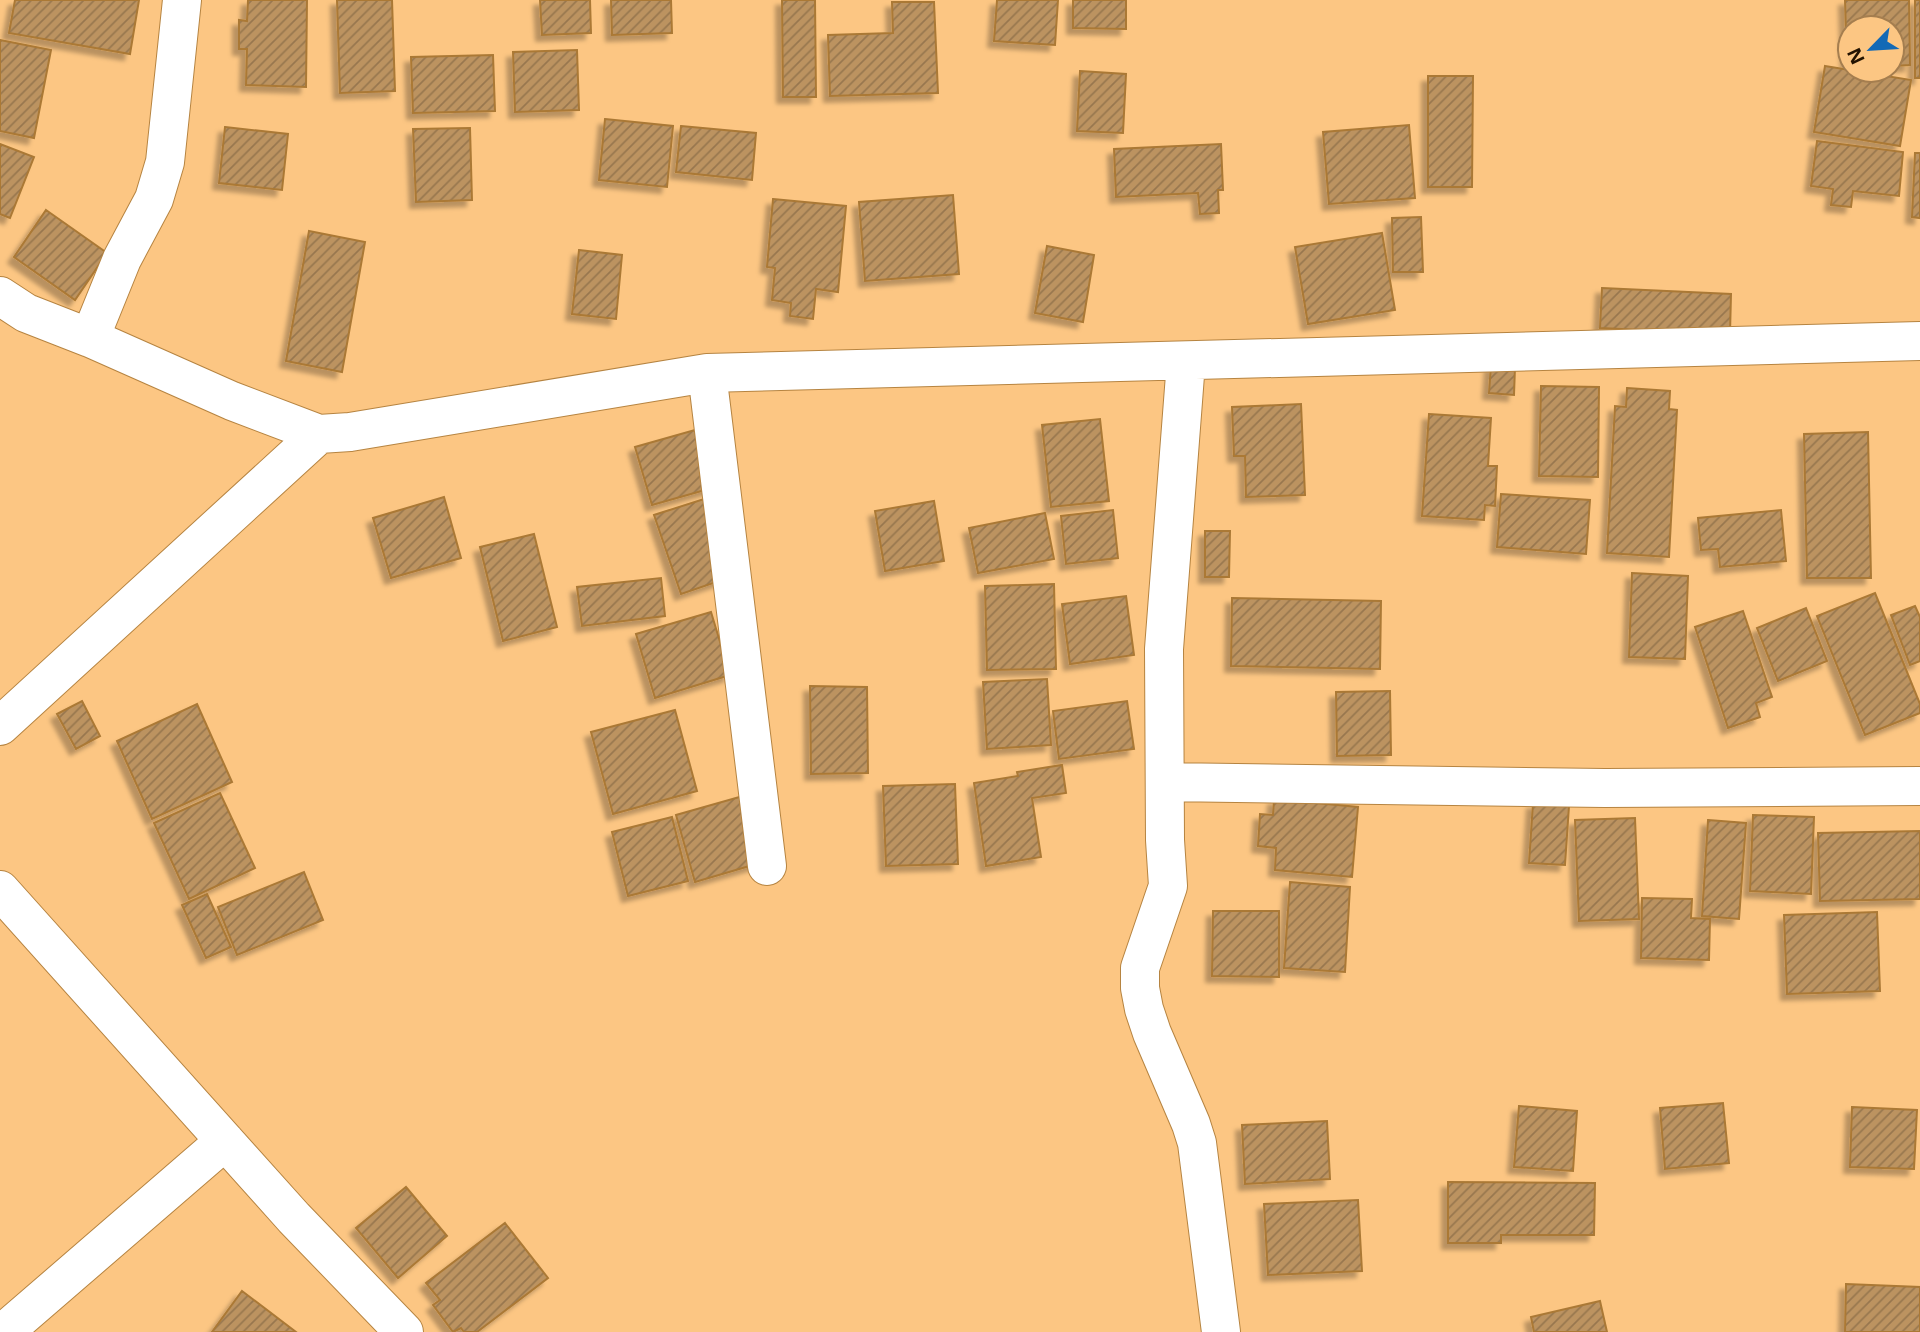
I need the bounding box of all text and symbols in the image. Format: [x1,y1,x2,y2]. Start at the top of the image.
north arrow [1836,14,1906,84]
text: N [1841,44,1871,69]

